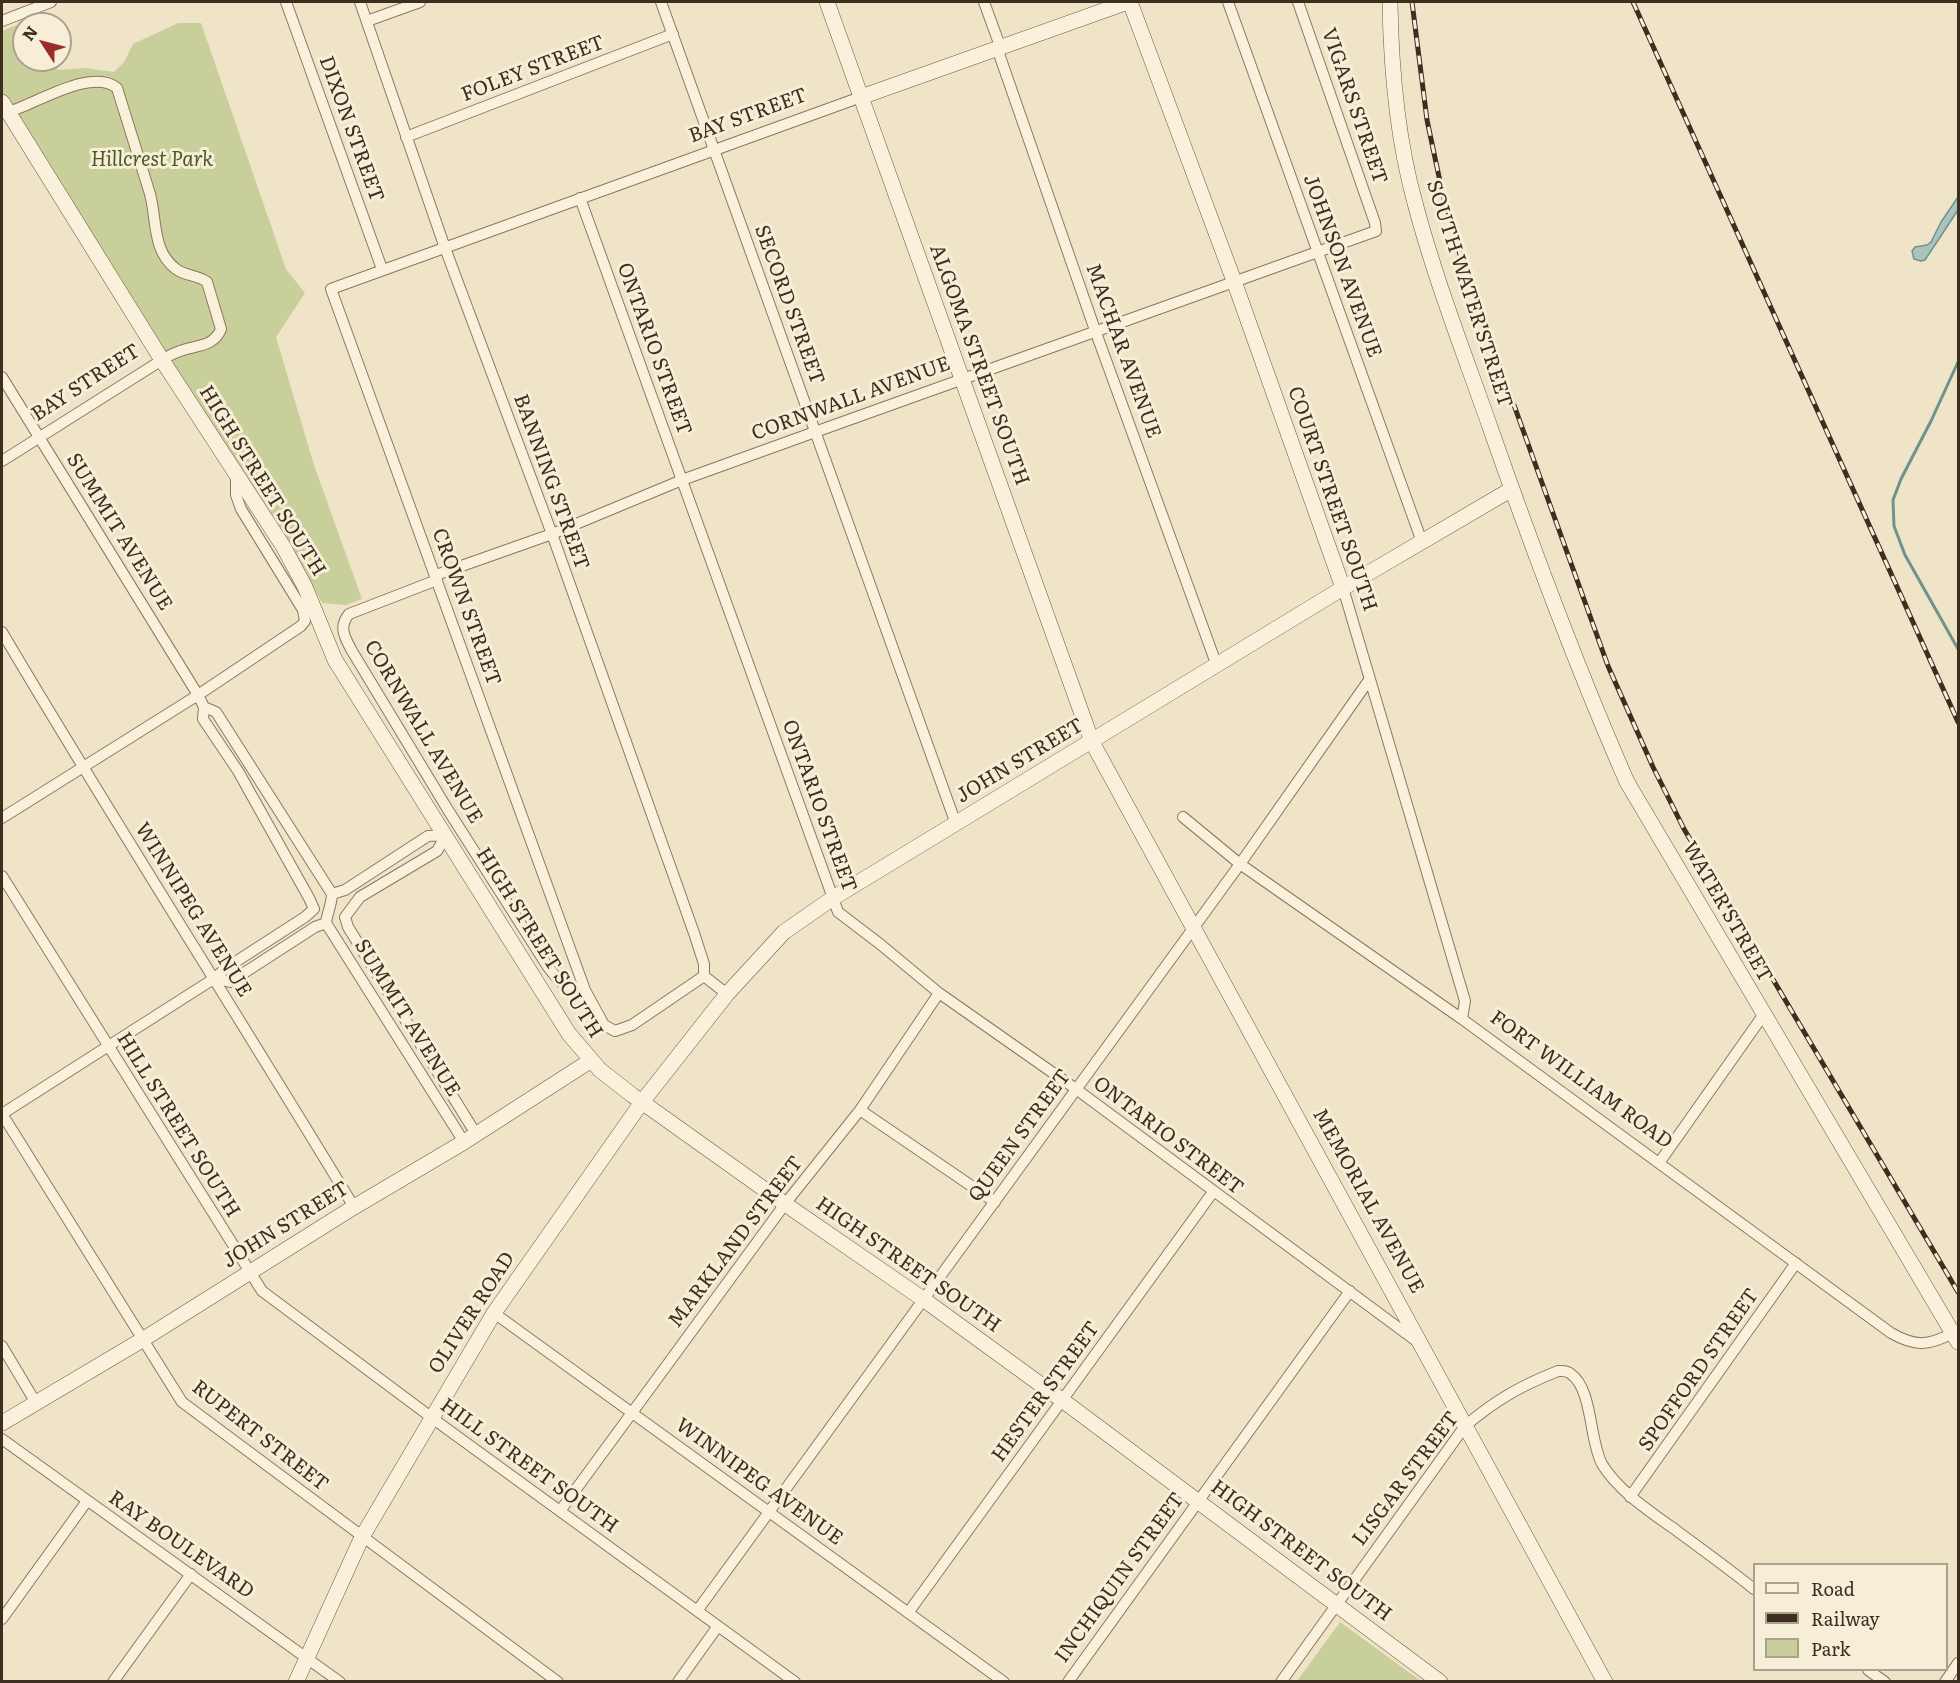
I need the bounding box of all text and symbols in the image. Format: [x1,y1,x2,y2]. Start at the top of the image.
north arrow [12,12,72,72]
text: N [15,20,43,45]
street label: VIGARS STREET [1316,25,1392,187]
street label: FOLEY STREET [458,31,608,107]
street label: DIXON STREET [313,53,389,205]
street label: BAY STREET [686,83,810,149]
park label: Hillcrest Park [91,148,213,172]
street label: JOHNSON AVENUE [1298,171,1386,361]
street label: SOUTH WATER STREET [1421,177,1517,411]
street label: SECORD STREET [749,222,829,388]
street label: ALGOMA STREET SOUTH [924,241,1034,489]
street label: ONTARIO STREET [612,260,696,438]
street label: MACHAR AVENUE [1080,260,1166,442]
street label: BAY STREET [27,339,145,427]
street label: CORNWALL AVENUE [748,352,954,446]
street label: HIGH STREET SOUTH [194,381,330,581]
street label: COURT STREET SOUTH [1282,383,1382,615]
street label: BANNING STREET [508,391,594,573]
street label: SUMMIT AVENUE [61,449,177,615]
street label: CROWN STREET [426,525,506,689]
street label: CORNWALL AVENUE [359,636,487,828]
street label: JOHN STREET [952,714,1088,808]
street label: ONTARIO STREET [777,717,861,895]
street label: WINNIPEG AVENUE [130,818,256,1002]
street label: WATER STREET [1677,837,1777,987]
street label: HIGH STREET SOUTH [471,843,607,1043]
street label: SUMMIT AVENUE [349,935,465,1101]
street label: FORT WILLIAM ROAD [1485,1006,1677,1154]
street label: HILL STREET SOUTH [111,1028,245,1222]
street label: QUEEN STREET [964,1065,1076,1207]
street label: ONTARIO STREET [1088,1072,1248,1200]
street label: MEMORIAL AVENUE [1307,1104,1429,1298]
street label: MARKLAND STREET [664,1152,808,1332]
street label: JOHN STREET [218,1177,354,1273]
street label: HIGH STREET SOUTH [811,1192,1005,1338]
street label: OLIVER ROAD [424,1248,520,1378]
street label: SPOFFORD STREET [1634,1284,1764,1456]
street label: HESTER STREET [987,1317,1105,1467]
street label: RUPERT STREET [187,1375,333,1497]
street label: HILL STREET SOUTH [435,1393,623,1539]
street label: LISGAR STREET [1348,1407,1464,1551]
street label: WINNIPEG AVENUE [671,1413,847,1551]
street label: HIGH STREET SOUTH [1206,1475,1396,1627]
street label: RAY BOULEVARD [104,1486,258,1604]
street label: INCHIQUIN STREET [1050,1488,1190,1668]
legend [1753,1563,1948,1671]
text: Road [1811,1575,1855,1602]
text: Railway [1811,1605,1880,1632]
text: Park [1811,1635,1850,1662]

